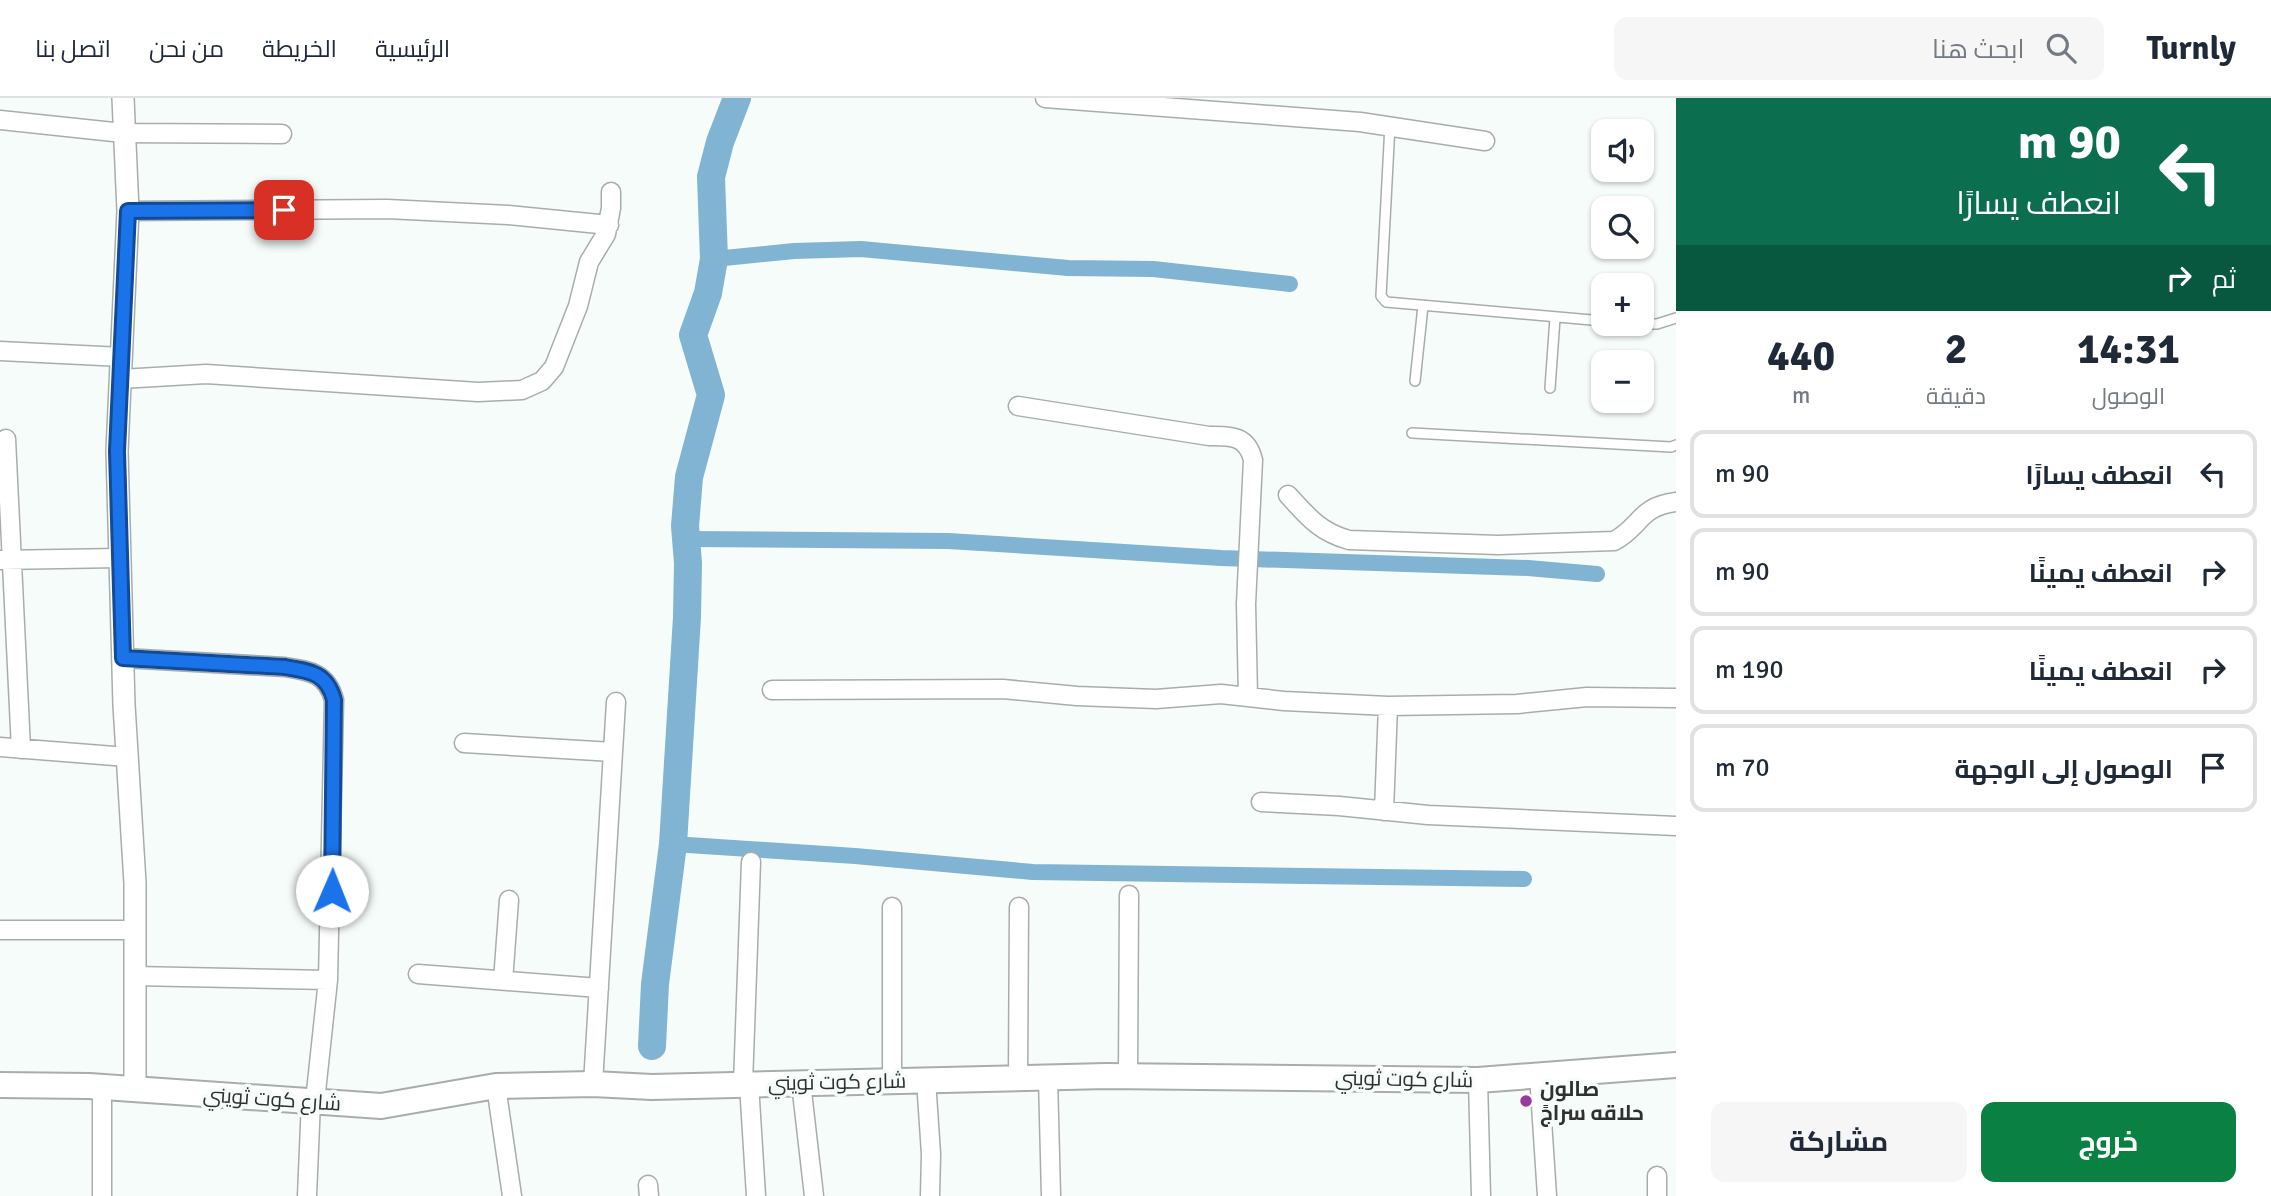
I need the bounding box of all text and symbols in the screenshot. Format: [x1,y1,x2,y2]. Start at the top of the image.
search box [1614,17,2104,80]
text: Turnly [2146,28,2236,69]
icon: search [2042,29,2080,67]
text: اتصل بنا [35,34,111,64]
text: من نحن [149,34,224,64]
text: الخريطة [262,34,337,64]
text: الرئيسية [375,34,450,64]
text: ابحث هنا [1932,34,2024,66]
text: 90 m [2018,112,2121,172]
map controls [1591,119,1654,413]
button: sound [1591,119,1654,182]
icon: left [2145,126,2236,217]
pin [254,180,314,240]
text: انعطف يسارًا [1956,184,2121,223]
icon: arrive [265,191,303,229]
button: search [1591,196,1654,259]
icon: right [2160,259,2198,297]
text: ثم [2212,264,2236,296]
button: + [1591,273,1654,336]
text: 2 [1945,324,1967,375]
text: 14:31 [2077,324,2180,375]
text: 440 [1767,331,1835,382]
button: − [1591,350,1654,413]
text: m [1792,381,1810,410]
text: دقيقة [1926,382,1986,411]
text: الوصول [2092,382,2165,411]
icon: left [2194,455,2232,493]
text: 90 m [1715,458,1770,490]
text: انعطف يسارًا [2025,460,2173,492]
icon: right [2194,553,2232,591]
text: 90 m [1715,556,1770,588]
text: انعطف يمينًا [2029,558,2173,590]
icon: right [2194,651,2232,689]
text: 190 m [1715,654,1784,686]
text: انعطف يمينًا [2029,656,2173,688]
icon: arrive [2194,749,2232,787]
text: 70 m [1715,752,1770,784]
text: الوصول إلى الوجهة [1954,754,2173,786]
position arrow [295,854,369,928]
street label: شارع كوت ثويني [1335,1065,1473,1096]
street label: شارع كوت ثويني [768,1068,906,1099]
place label: صالون حلاقه سراجً [1540,1076,1644,1127]
street label: شارع كوت ثويني [202,1081,342,1120]
marker: صالون حلاقه سراجً [1518,1093,1534,1109]
button: مشاركة [1711,1102,1967,1182]
button: خروج [1981,1102,2236,1182]

